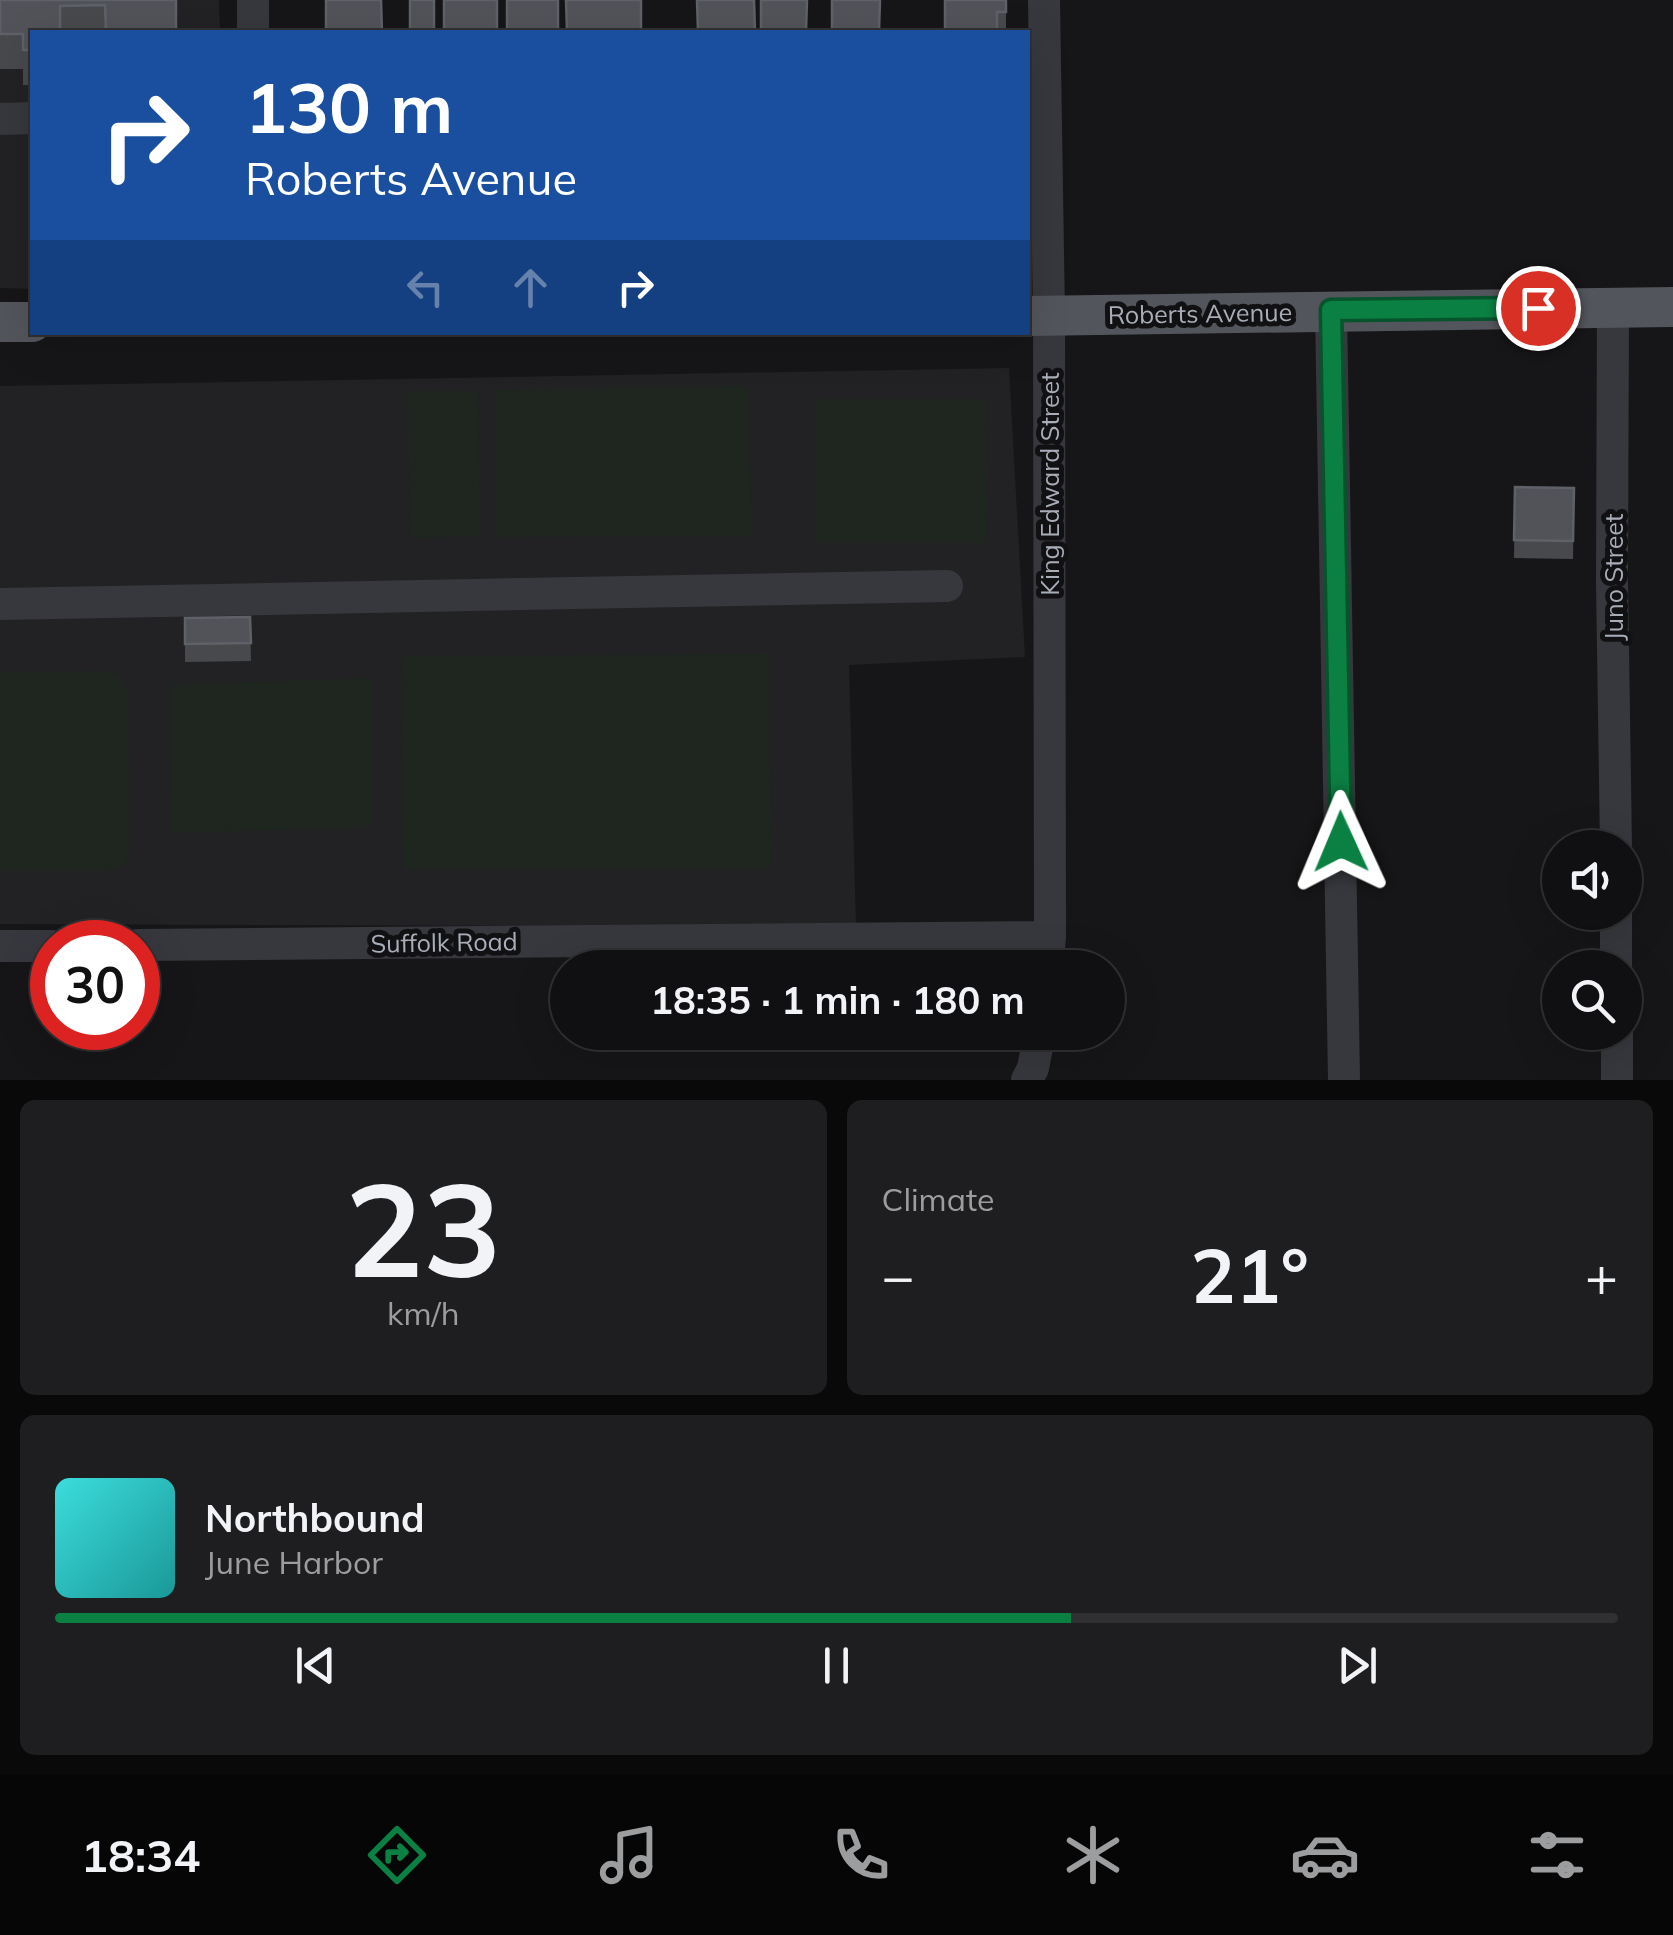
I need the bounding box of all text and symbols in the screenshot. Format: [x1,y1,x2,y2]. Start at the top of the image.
text: 130 m [245,63,453,151]
icon: right [80,70,210,200]
text: Roberts Avenue [245,150,577,206]
icon: left [398,260,453,315]
icon: ahead [503,260,558,315]
icon: right [608,260,663,315]
pin [1496,266,1581,351]
icon: arrive [1511,281,1566,336]
street label: Roberts Avenue [1108,296,1292,330]
street label: King Edward Street [1034,372,1065,596]
street label: Juno Street [1598,513,1629,641]
position arrow [1289,790,1393,894]
map controls [1542,830,1642,1050]
button: sound [1542,830,1642,930]
speed limit sign: 30 [30,920,160,1050]
street label: Suffolk Road [370,925,518,959]
button: search [1542,950,1642,1050]
text: 18:35 · 1 min · 180 m [650,976,1025,1024]
text: 23 [345,1146,501,1310]
text: Climate [882,1179,994,1219]
text: 21° [1191,1228,1309,1322]
text: − [882,1241,915,1310]
text: + [1585,1241,1618,1310]
text: km/h [387,1293,459,1333]
text: Northbound [205,1494,425,1542]
text: June Harbor [205,1542,383,1582]
icon: previous [288,1638,343,1693]
icon: pause [809,1638,864,1693]
icon: next [1330,1638,1385,1693]
icon: directions [362,1820,432,1890]
icon: music [594,1820,664,1890]
icon: phone [826,1820,896,1890]
icon: climate [1058,1820,1128,1890]
icon: car [1290,1820,1360,1890]
icon: filters [1522,1820,1592,1890]
text: 18:34 [81,1827,200,1883]

